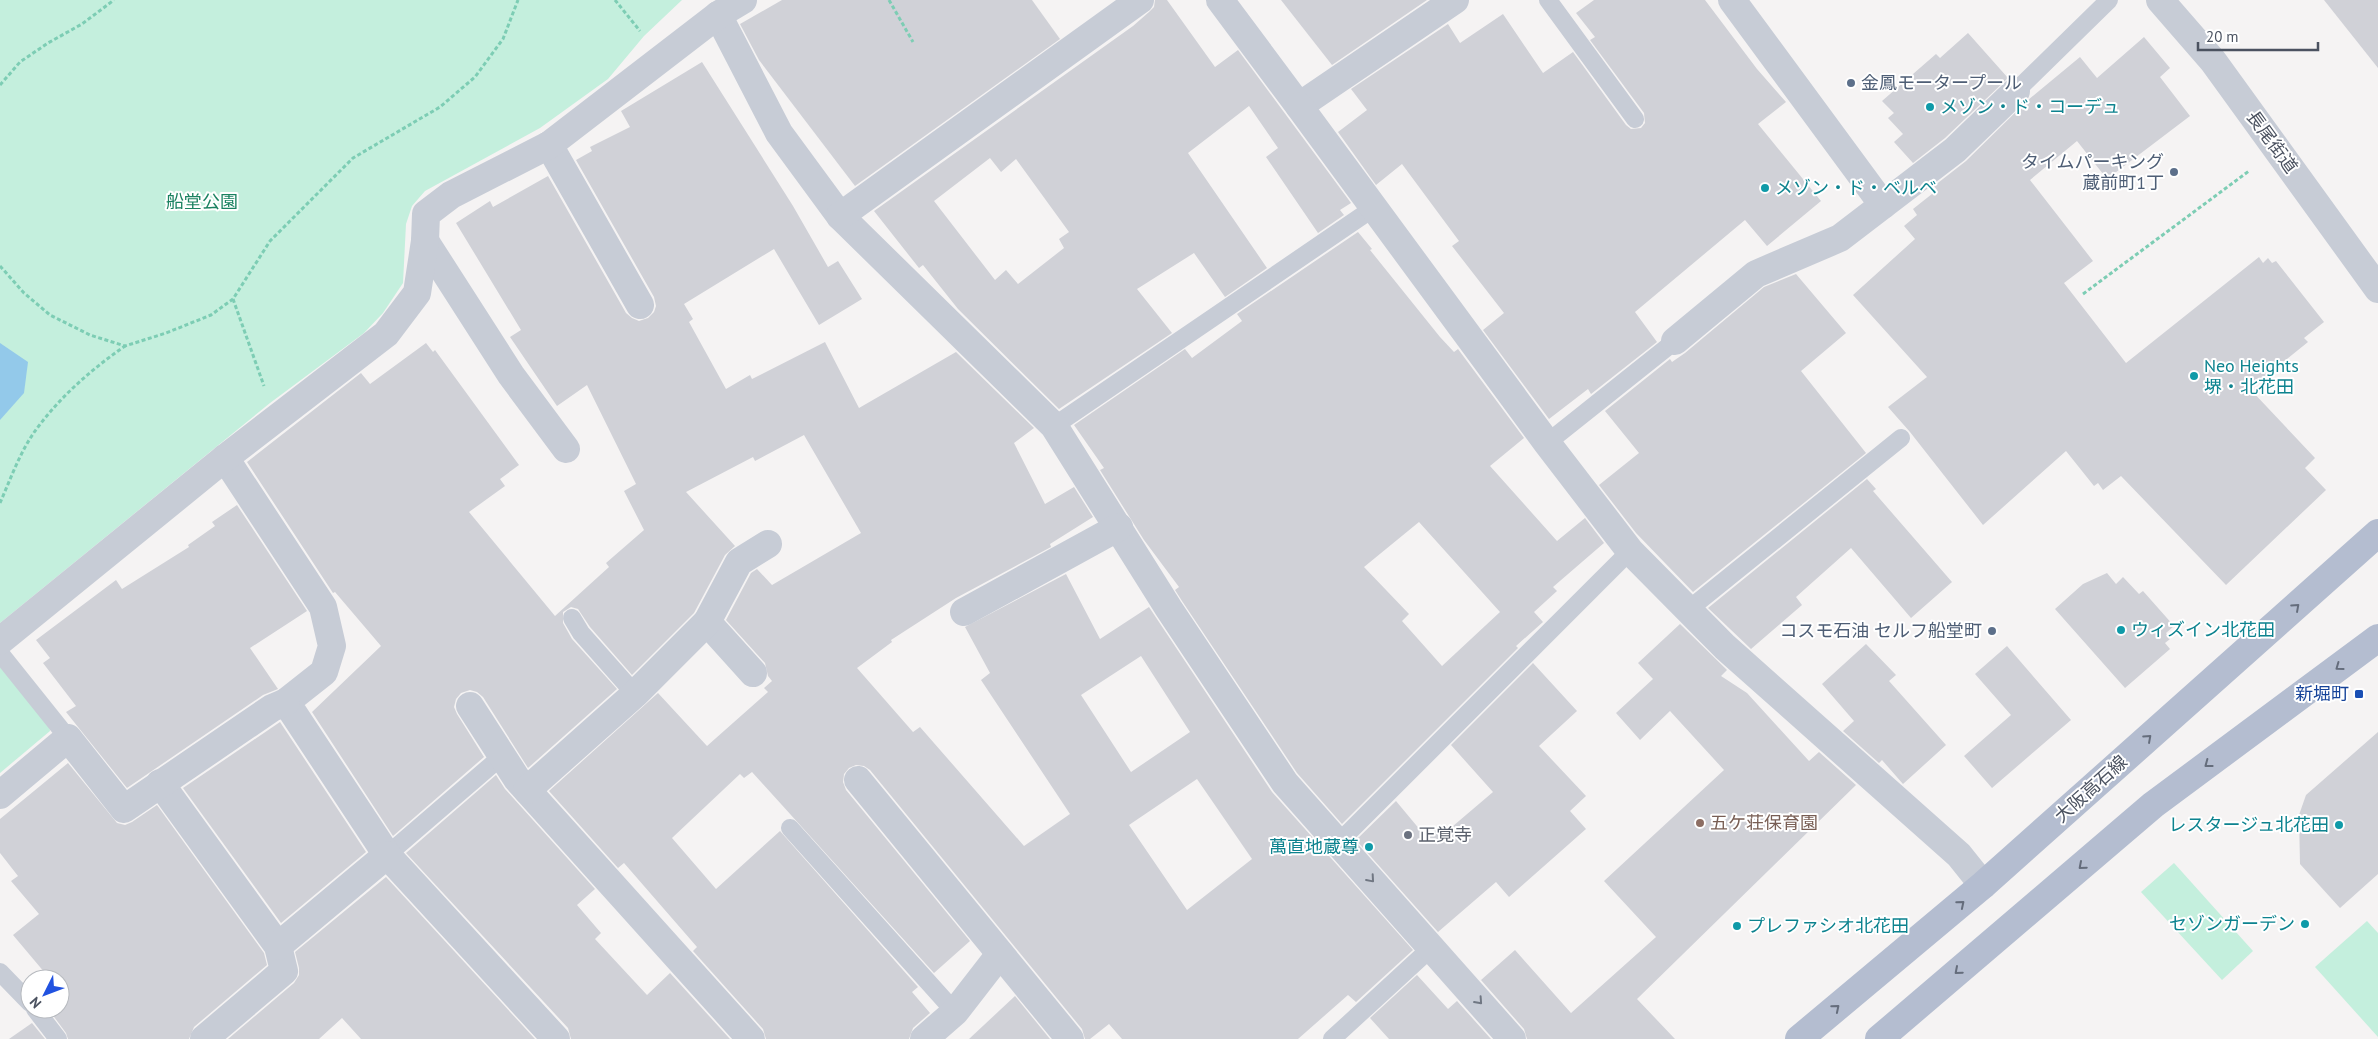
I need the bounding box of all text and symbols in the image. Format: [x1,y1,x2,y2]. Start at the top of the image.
scale bar [2198,20,2318,52]
text: 20 m [2206,27,2239,46]
place label: 金鳳モータープール [1861,71,2022,94]
marker: 金鳳モータープール [1845,77,1857,89]
place label: メゾン・ド・コーデュ [1940,95,2120,118]
marker: メゾン・ド・コーデュ [1924,101,1936,113]
street label: 長尾街道 [2242,106,2303,178]
place label: タイムパーキング 蔵前町1丁 [2021,150,2164,194]
marker: タイムパーキング 蔵前町1丁 [2168,166,2180,178]
place label: メゾン・ド・ベルベ [1775,176,1937,199]
marker: メゾン・ド・ベルベ [1759,182,1771,194]
park label: 船堂公園 [166,190,238,213]
place label: Neo Heights 堺・北花田 [2204,354,2299,398]
marker: Neo Heights 堺・北花田 [2188,370,2200,382]
one-way arrow [2290,603,2299,612]
place label: ウィズイン北花田 [2131,618,2275,641]
place label: コスモ石油 セルフ船堂町 [1779,619,1982,642]
marker: ウィズイン北花田 [2115,624,2127,636]
marker: コスモ石油 セルフ船堂町 [1986,625,1998,637]
one-way arrow [2335,661,2345,670]
place label: 新堀町 [2295,682,2349,705]
marker: 新堀町 [2353,688,2365,700]
one-way arrow [2143,735,2152,744]
street label: 大阪高石線 [2050,750,2132,827]
one-way arrow [2204,758,2214,767]
place label: 五ケ荘保育園 [1710,811,1818,834]
place label: レスタージュ北花田 [2169,813,2329,836]
marker: 五ケ荘保育園 [1694,817,1706,829]
marker: レスタージュ北花田 [2333,819,2345,831]
place label: 正覚寺 [1418,823,1472,846]
marker: 正覚寺 [1402,829,1414,841]
place label: 萬直地蔵尊 [1269,835,1359,858]
marker: 萬直地蔵尊 [1363,841,1375,853]
one-way arrow [2078,860,2087,869]
one-way arrow [1365,873,1374,882]
one-way arrow [1955,900,1964,909]
place label: セゾンガーデン [2169,912,2295,935]
place label: プレファシオ北花田 [1747,914,1909,937]
marker: セゾンガーデン [2299,918,2311,930]
marker: プレファシオ北花田 [1731,920,1743,932]
one-way arrow [1955,966,1964,974]
north arrow [20,969,70,1019]
text: N [26,993,45,1012]
one-way arrow [1473,995,1481,1004]
one-way arrow [1830,1005,1839,1013]

